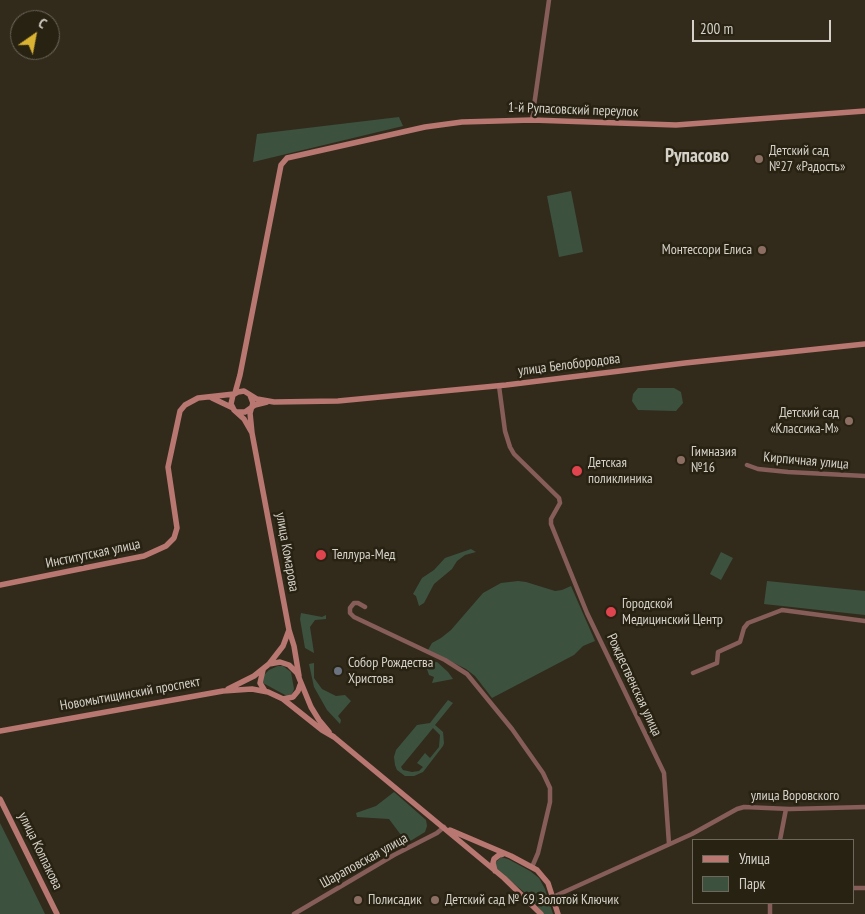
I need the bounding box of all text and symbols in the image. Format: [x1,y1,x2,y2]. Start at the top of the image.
north arrow [10,10,60,60]
scale bar [695,10,834,42]
text: С [35,14,50,33]
text: 200 m [700,19,733,38]
street label: 1-й Рупасовский переулок [507,99,639,121]
place label: Детский сад №27 «Радость» [769,143,845,176]
district label: Рупасово [665,146,729,168]
marker: Детский сад №27 «Радость» [753,153,765,165]
place label: Монтессори Елиса [662,242,752,258]
marker: Монтессори Елиса [756,244,768,256]
street label: улица Белобородова [517,350,621,380]
place label: Детский сад «Классика-М» [770,405,839,438]
marker: Детский сад «Классика-М» [843,415,855,427]
place label: Гимназия №16 [691,444,736,477]
street label: Кирпичная улица [763,449,849,473]
marker: Гимназия №16 [675,454,687,466]
place label: Детская поликлиника [588,455,653,488]
marker: Детская поликлиника [570,464,584,478]
street label: улица Комарова [272,511,302,593]
street label: Институтская улица [44,536,142,572]
place label: Теллура-Мед [332,547,395,563]
marker: Теллура-Мед [314,548,328,562]
place label: Городской Медицинский Центр [622,596,723,628]
marker: Городской Медицинский Центр [604,605,618,619]
street label: Рождественская улица [603,631,665,739]
place label: Собор Рождества Христова [348,655,433,688]
marker: Собор Рождества Христова [332,665,344,677]
street label: Новомытищинский проспект [59,673,201,715]
street label: улица Воровского [751,788,839,804]
street label: улица Колпакова [14,810,66,892]
street label: Шараповская улица [317,830,411,892]
legend [692,839,855,904]
text: Улица [739,849,770,868]
text: Парк [739,874,765,893]
place label: Полисадик [368,892,422,908]
place label: Детский сад № 69 Золотой Ключик [445,892,619,908]
marker: Полисадик [352,894,364,906]
marker: Детский сад № 69 Золотой Ключик [429,894,441,906]

